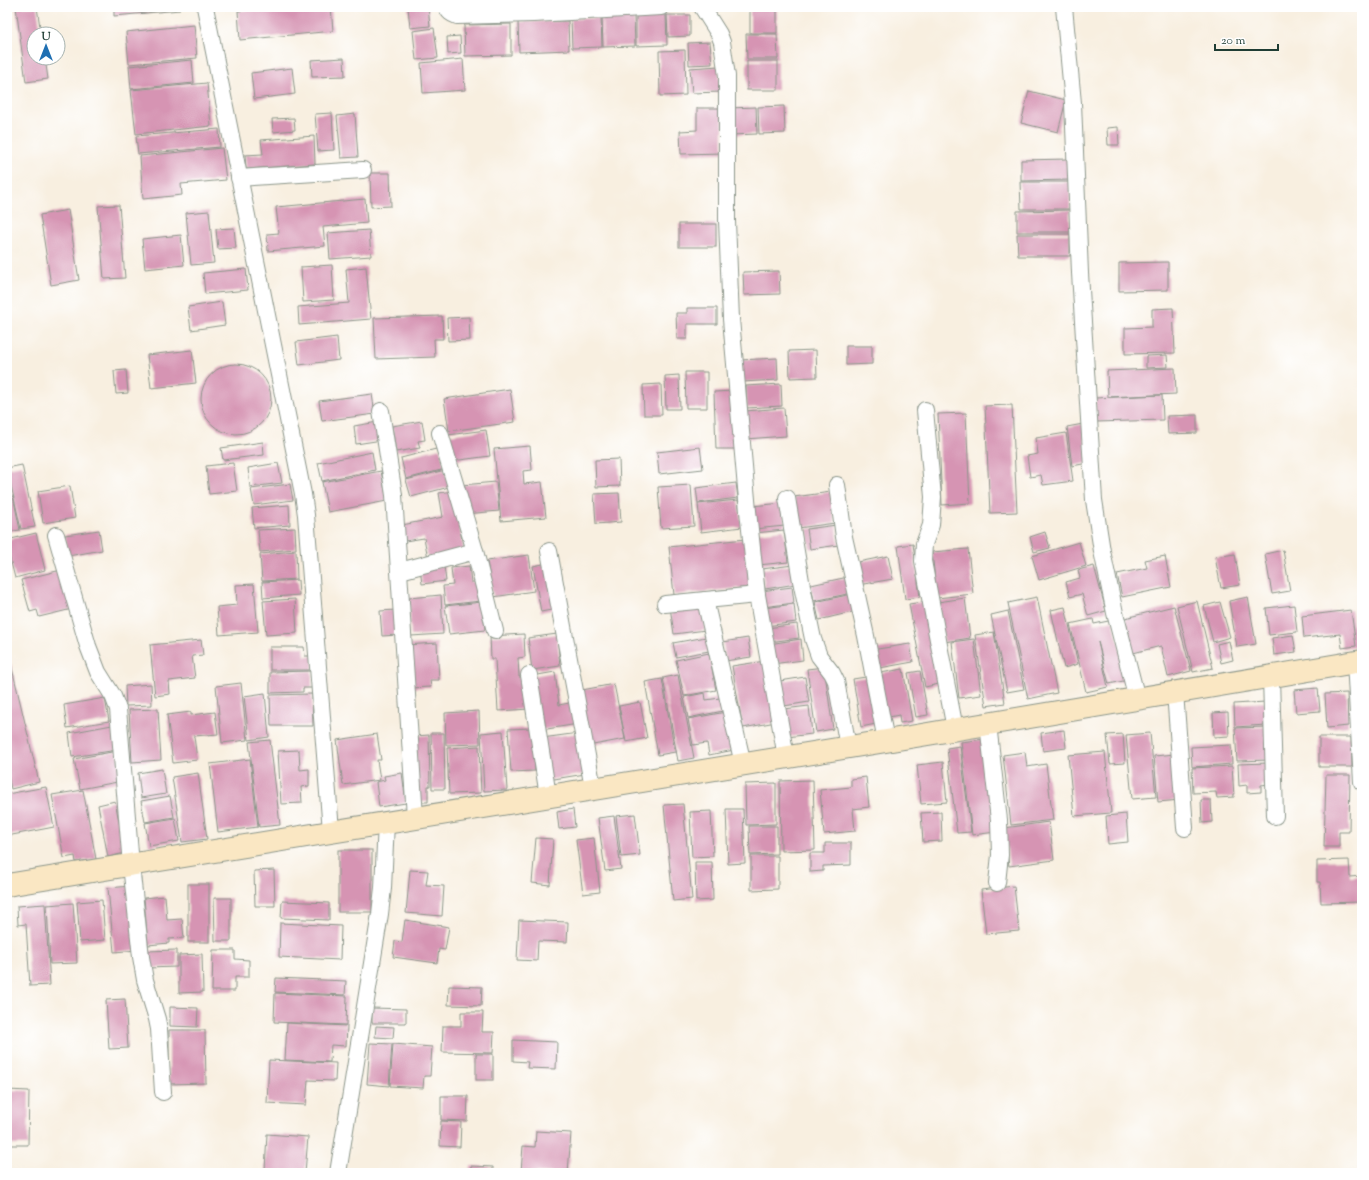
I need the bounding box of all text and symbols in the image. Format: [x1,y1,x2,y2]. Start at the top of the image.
north arrow [26,26,66,66]
scale bar [1215,26,1278,52]
text: U [41,29,51,45]
text: 20 m [1221,32,1246,50]

